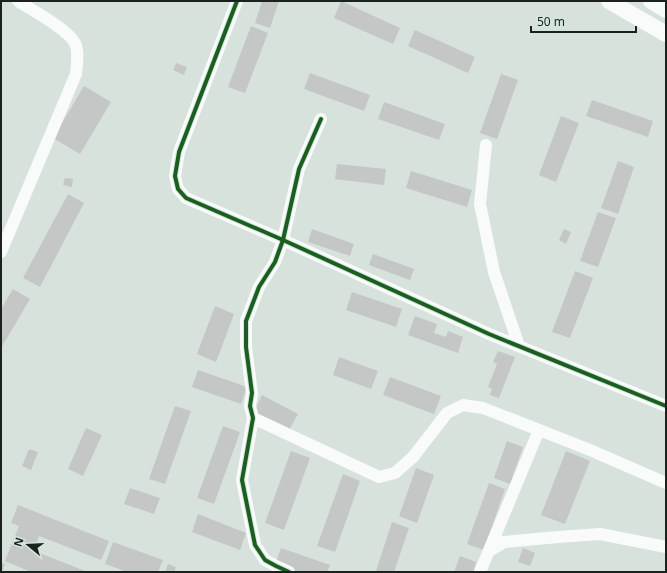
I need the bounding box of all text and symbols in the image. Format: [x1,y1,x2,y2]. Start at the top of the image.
scale bar [531,8,636,34]
text: 50 m [537,13,565,30]
north arrow [8,525,48,565]
text: N [9,535,27,548]

